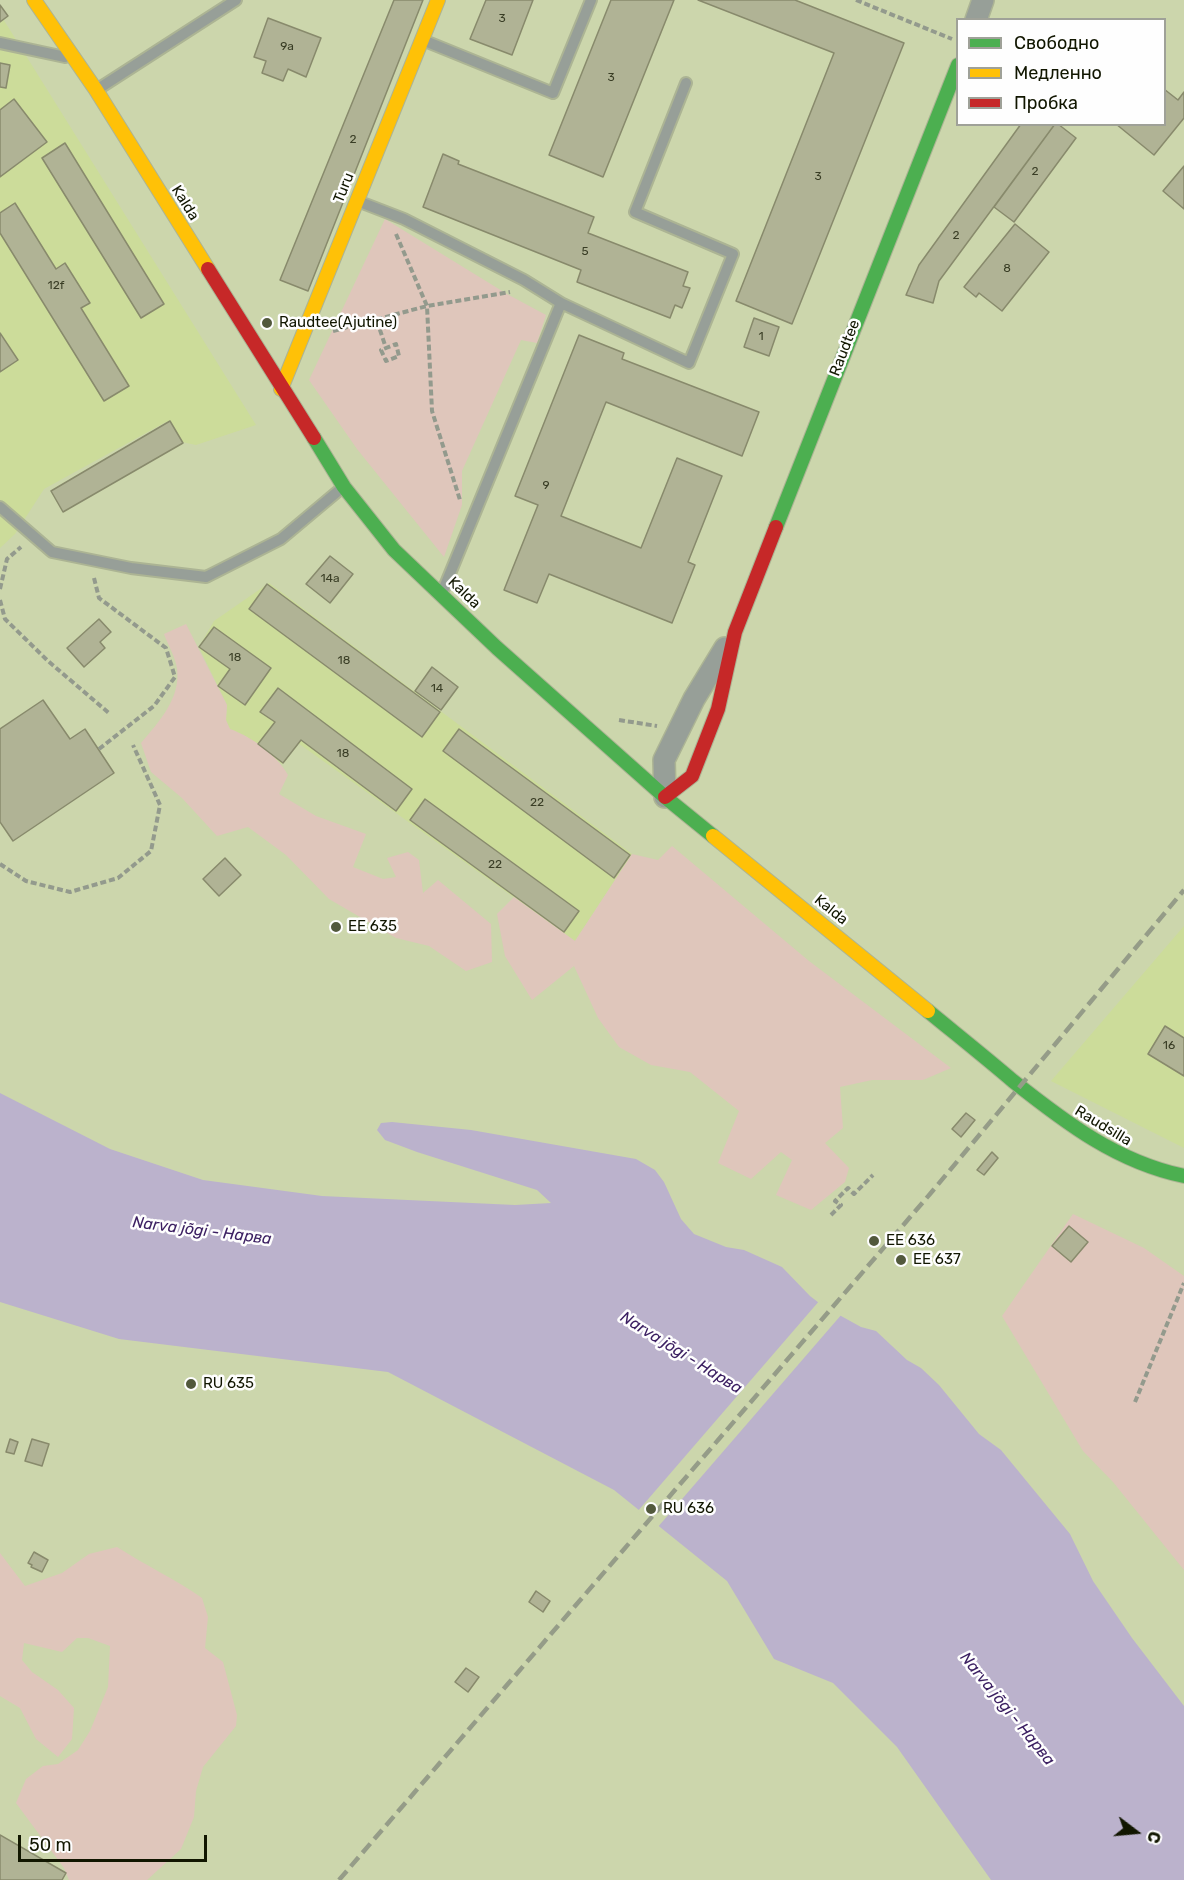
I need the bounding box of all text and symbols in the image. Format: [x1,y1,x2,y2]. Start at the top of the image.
house number: 3 [498,12,506,26]
legend [956,18,1166,126]
text: Свободно [1014,32,1099,54]
house number: 9a [280,40,294,54]
text: Медленно [1014,62,1102,84]
house number: 3 [607,71,615,85]
text: Пробка [1014,92,1078,114]
house number: 2 [349,133,357,147]
house number: 2 [1031,165,1039,179]
street label: Turu [330,170,358,206]
house number: 3 [814,170,822,184]
street label: Kalda [167,182,203,224]
house number: 2 [952,229,960,243]
house number: 5 [581,245,589,259]
house number: 8 [1003,262,1011,276]
house number: 12f [48,279,64,293]
place label: Raudtee(Ajutine) [279,314,397,332]
marker: Raudtee(Ajutine) [260,316,274,330]
street label: Raudtee [826,317,864,379]
house number: 1 [758,330,764,344]
house number: 9 [542,479,550,493]
house number: 14a [320,572,340,586]
street label: Kalda [444,573,484,613]
house number: 18 [229,651,241,665]
house number: 18 [338,654,350,668]
house number: 14 [431,682,443,696]
house number: 18 [337,747,349,761]
house number: 22 [530,796,544,810]
house number: 22 [488,858,502,872]
street label: Kalda [811,891,851,929]
place label: EE 635 [348,918,397,936]
marker: EE 635 [329,920,343,934]
house number: 16 [1163,1039,1175,1053]
street label: Raudsilla [1071,1102,1135,1150]
water label: Narva jõgi - Нарва [131,1213,273,1249]
place label: EE 636 [886,1232,935,1250]
marker: EE 636 [867,1234,881,1248]
place label: EE 637 [913,1251,961,1269]
marker: EE 637 [894,1253,908,1267]
water label: Narva jõgi - Нарва [617,1308,745,1398]
place label: RU 635 [203,1375,254,1393]
marker: RU 635 [184,1377,198,1391]
place label: RU 636 [663,1500,714,1518]
marker: RU 636 [644,1502,658,1516]
water label: Narva jõgi - Нарва [956,1649,1058,1769]
north arrow [1106,1802,1166,1862]
scale bar [21,1823,210,1861]
text: С [1143,1829,1164,1845]
text: 50 m [29,1834,72,1856]

